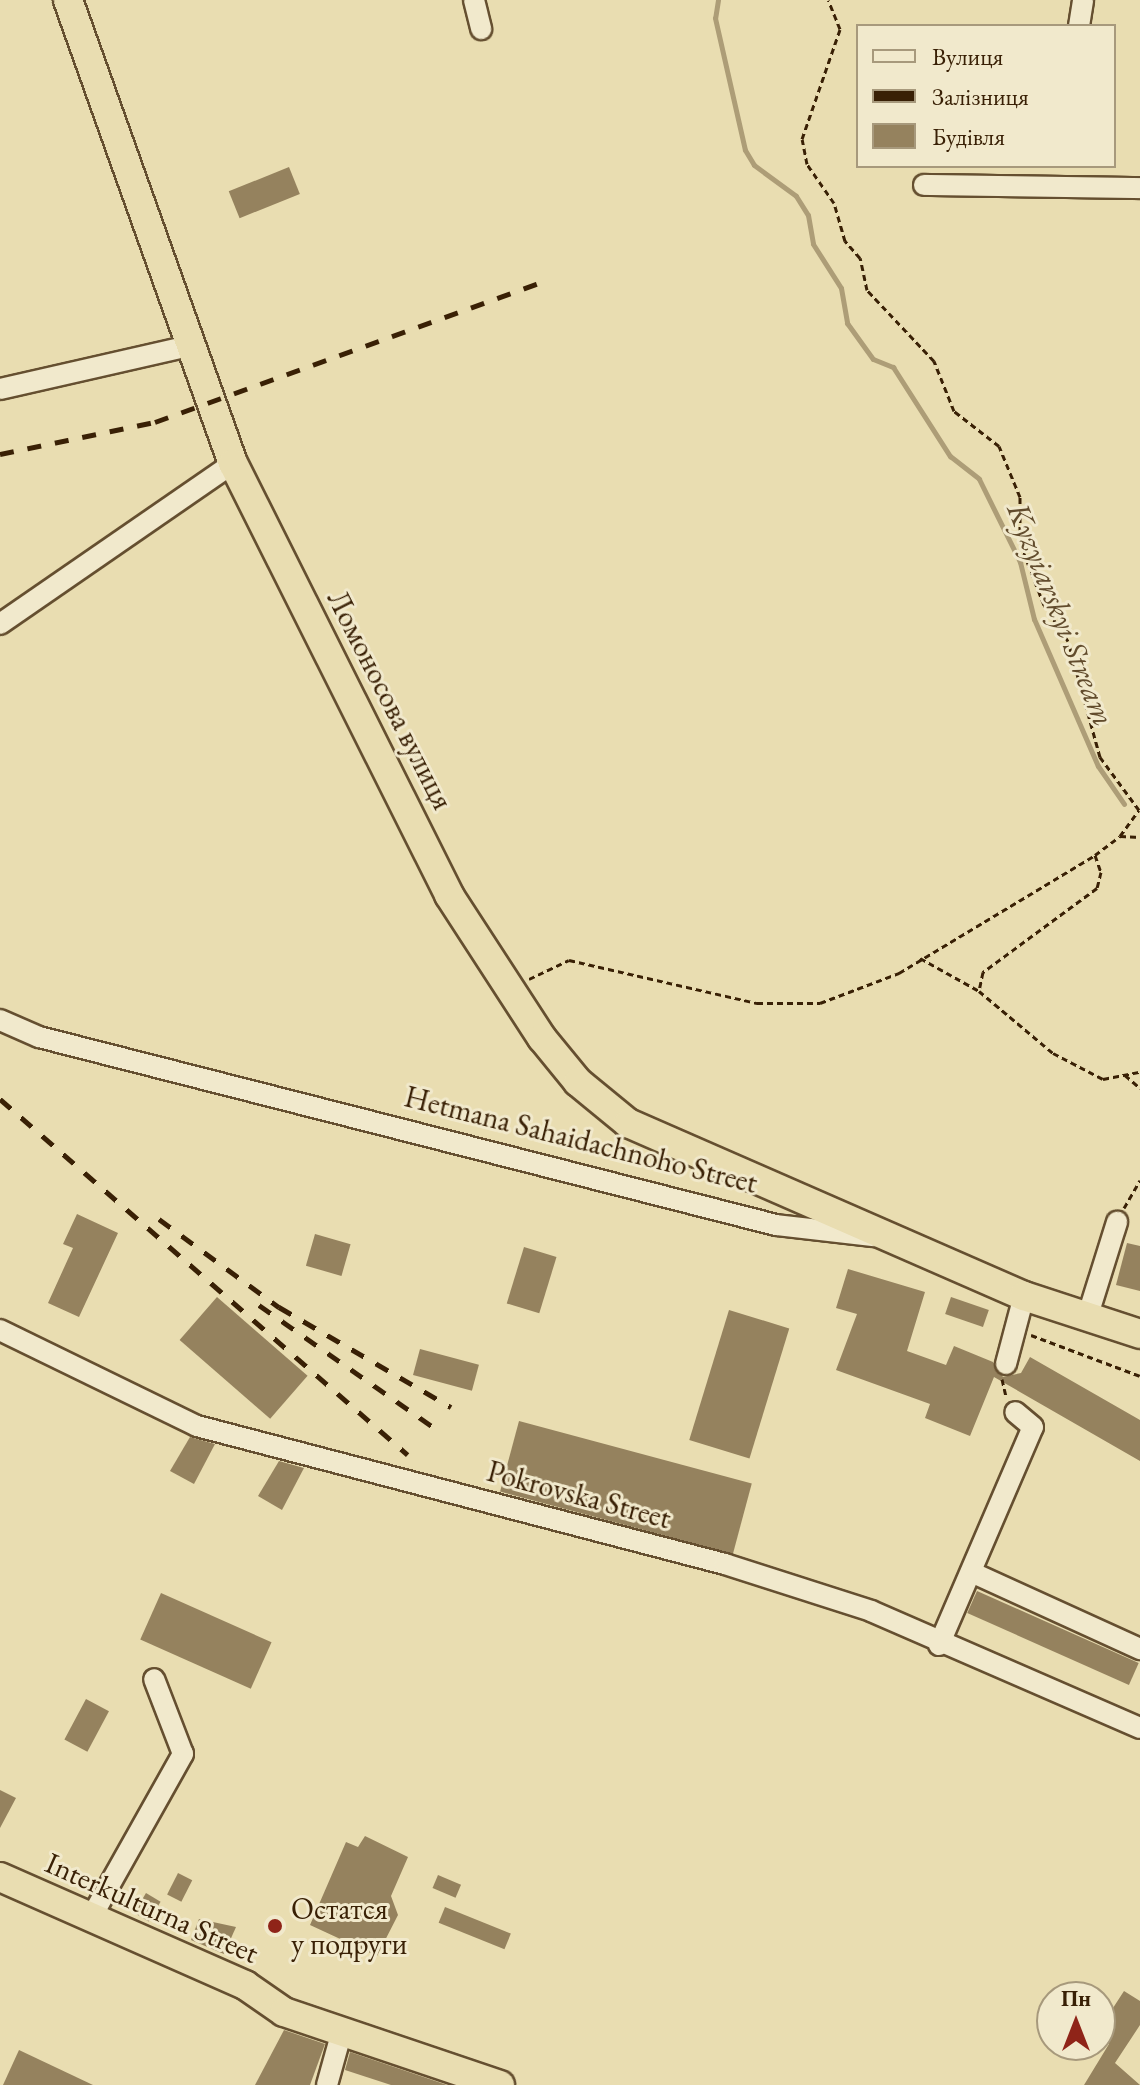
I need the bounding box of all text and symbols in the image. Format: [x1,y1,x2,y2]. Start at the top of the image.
legend [856,24,1116,168]
text: Вулиця [932,41,1003,72]
text: Залізниця [932,81,1029,112]
text: Будівля [932,121,1005,152]
water label: Kyzyiarskyi Stream [999,497,1123,731]
street label: Ломоносова вулиця [319,585,461,815]
street label: Hetmana Sahaidachnoho Street [401,1079,761,1201]
street label: Pokrovska Street [483,1453,675,1537]
street label: Interkulturna Street [40,1845,264,1971]
place label: Остатся у подруги [291,1891,407,1962]
marker: Остатся у подруги [266,1917,284,1935]
north arrow [1036,1981,1116,2061]
text: Пн [1061,1984,1091,2013]

